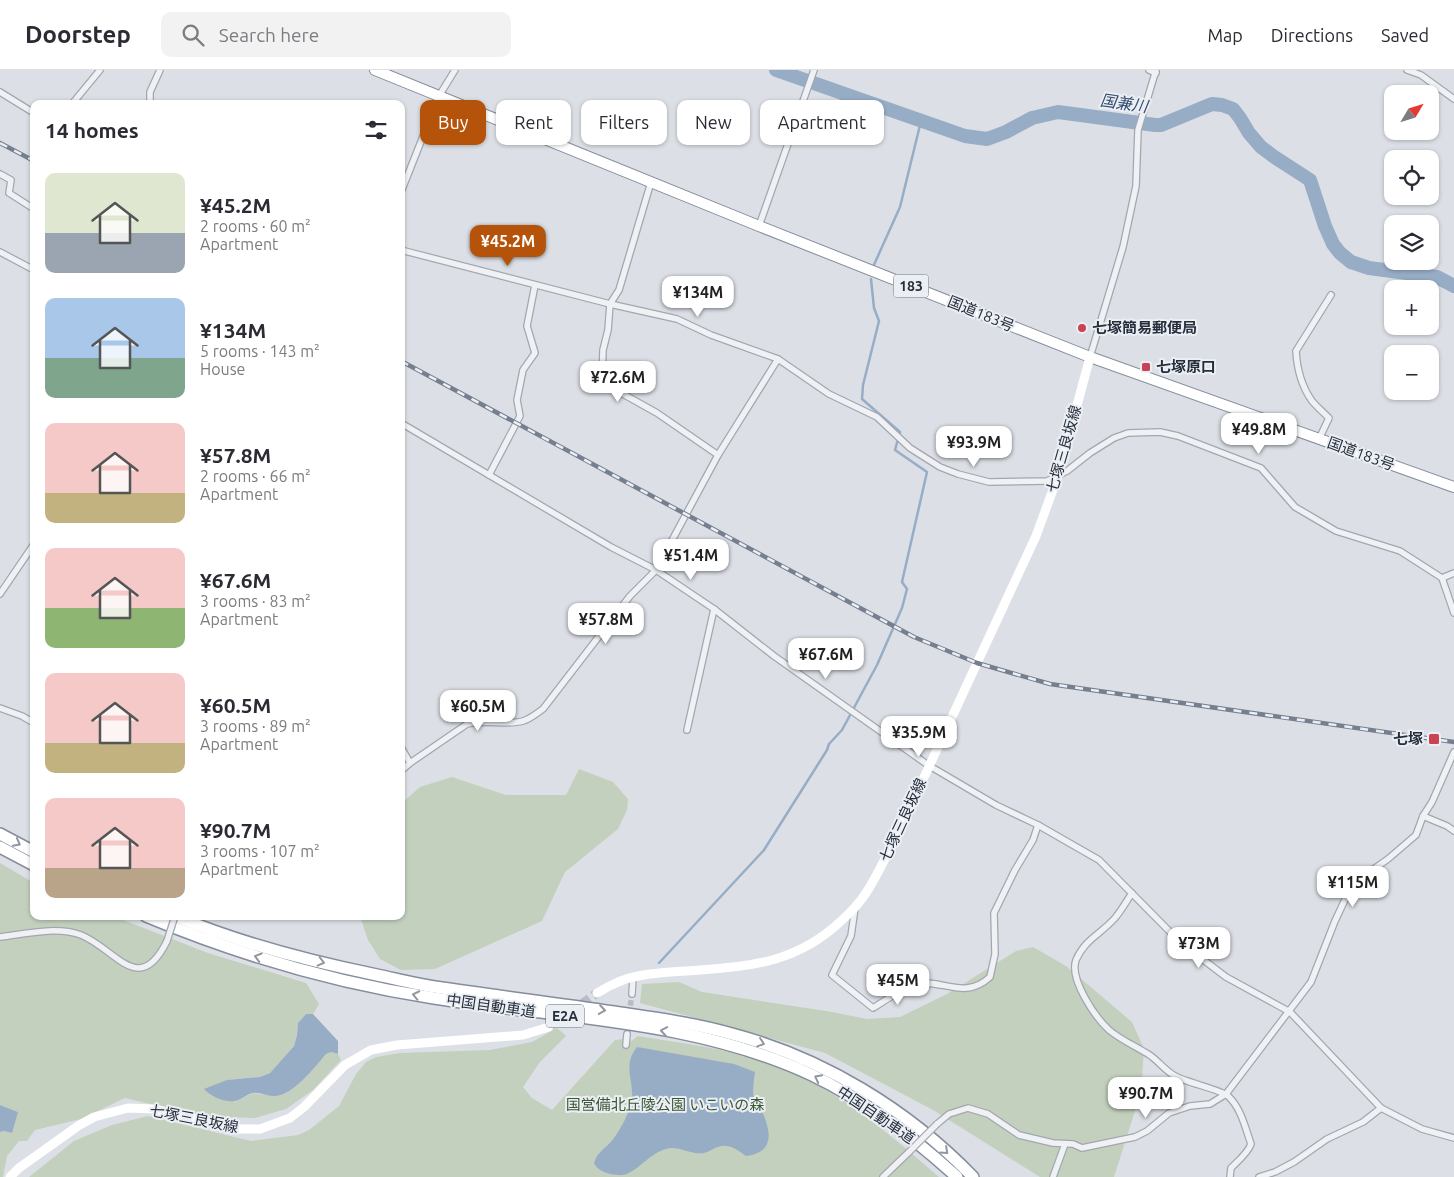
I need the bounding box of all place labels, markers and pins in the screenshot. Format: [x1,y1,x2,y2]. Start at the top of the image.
pin: ¥45.2M [467,224,549,267]
pin: ¥134M [663,276,733,318]
place label: 七塚簡易郵便局 [1092,319,1197,336]
marker: 七塚簡易郵便局 [1076,322,1088,334]
place label: 七塚原口 [1156,358,1216,375]
pin: ¥72.6M [577,360,659,403]
marker: 七塚原口 [1140,361,1152,373]
pin: ¥49.8M [1218,412,1300,455]
pin: ¥93.9M [933,426,1015,468]
pin: ¥51.4M [650,538,732,581]
pin: ¥57.8M [565,602,647,645]
pin: ¥67.6M [785,638,867,680]
pin: ¥60.5M [437,690,519,732]
pin: ¥35.9M [878,716,960,758]
place label: 七塚 [1393,730,1423,747]
marker: 七塚 [1427,732,1441,746]
pin: ¥115M [1318,866,1388,908]
pin: ¥73M [1169,926,1229,969]
pin: ¥45M [868,964,928,1006]
pin: ¥90.7M [1105,1076,1187,1119]

